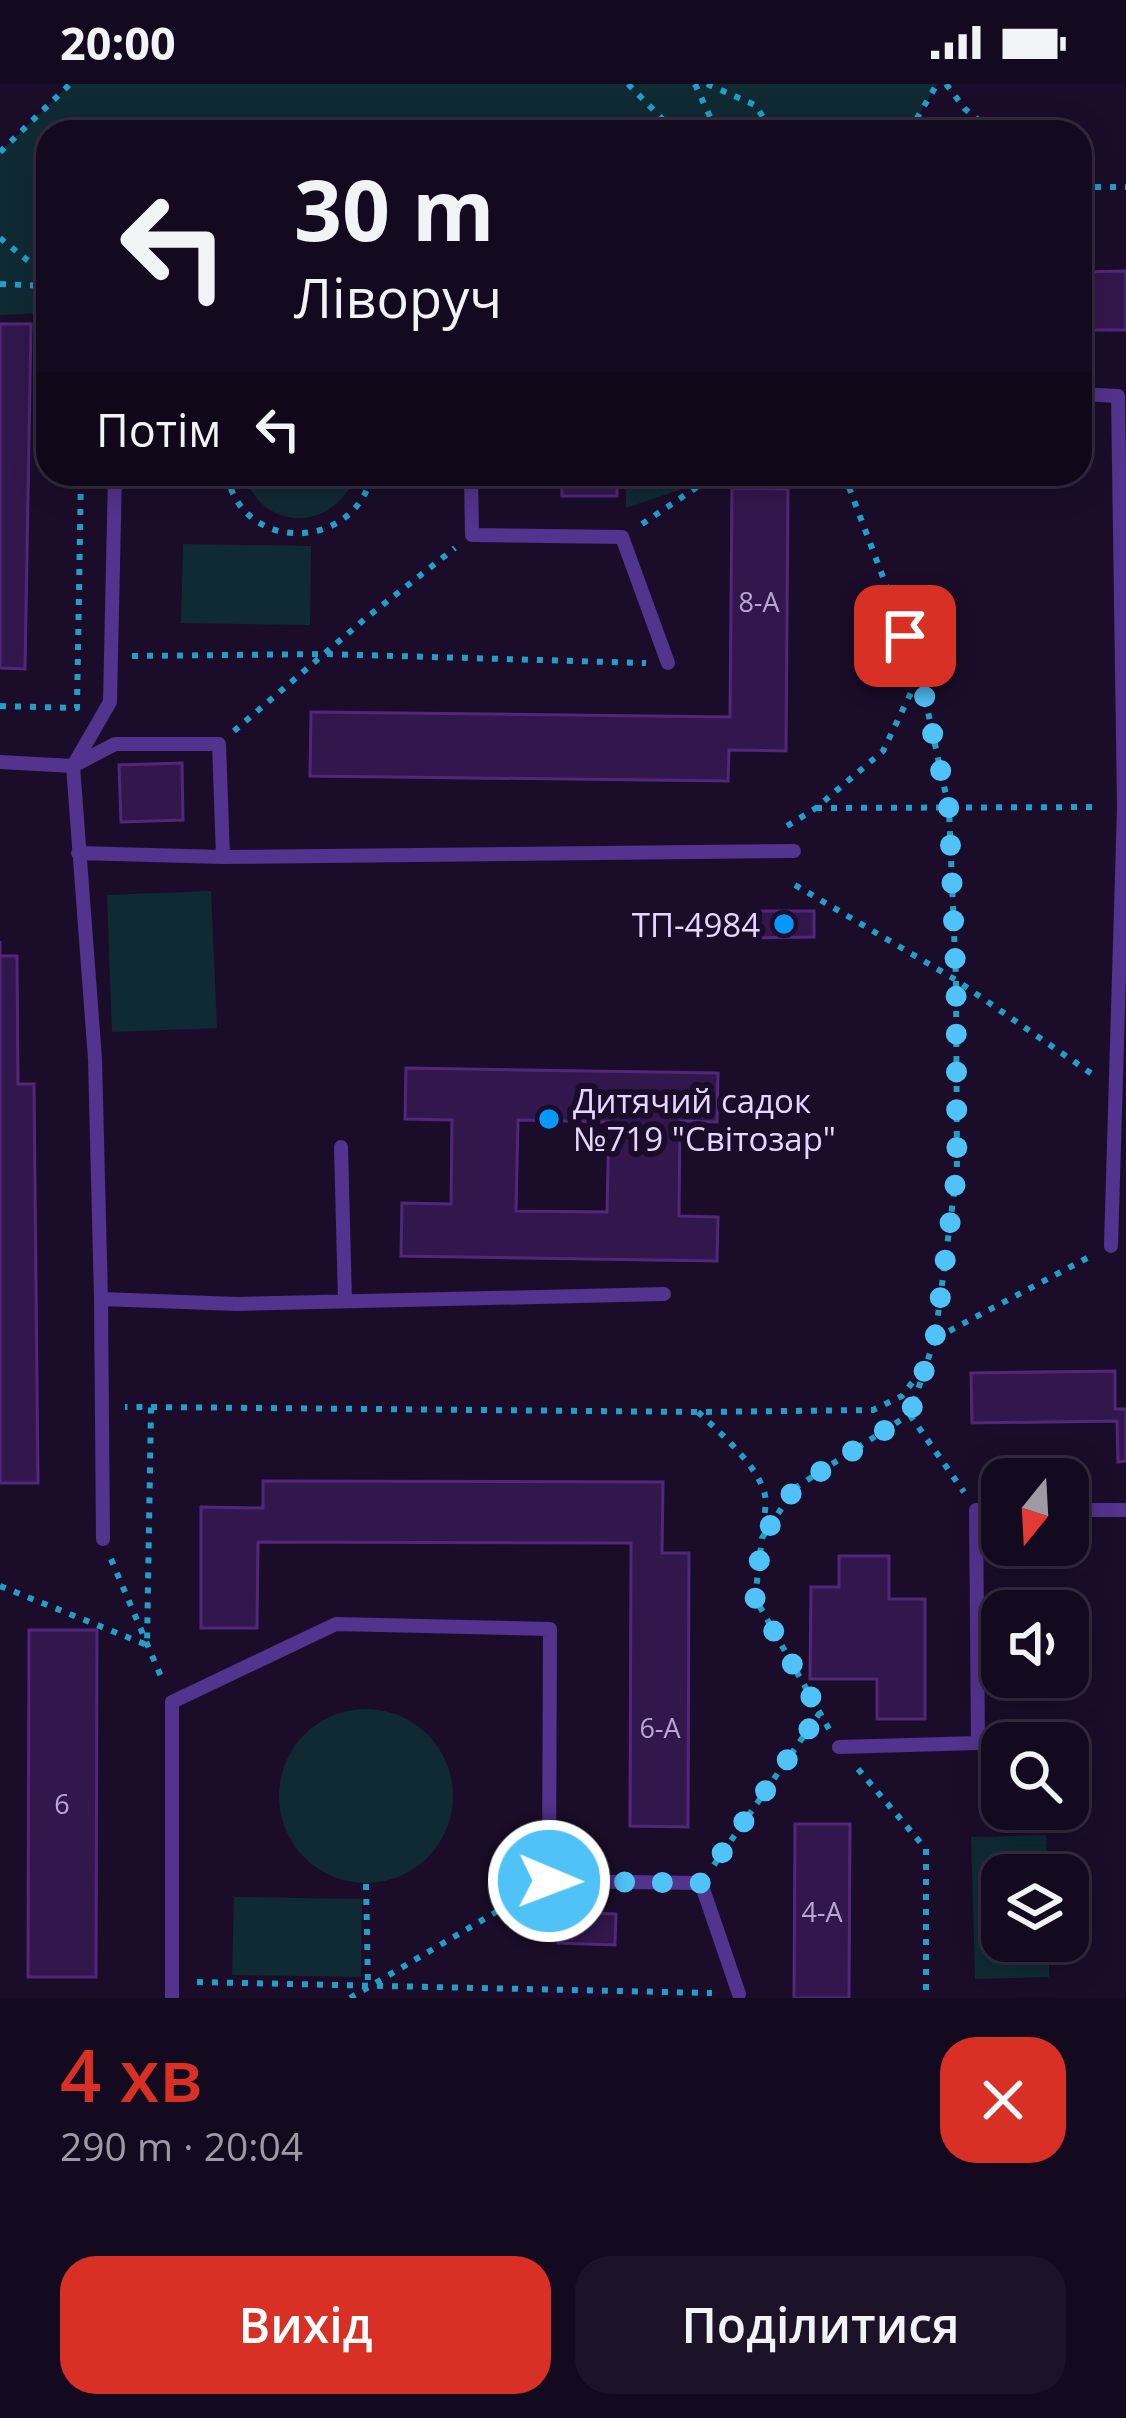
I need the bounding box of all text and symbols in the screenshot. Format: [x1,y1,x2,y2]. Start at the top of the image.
text: 20:00 [60,12,176,73]
text: 30 m [294,151,494,266]
icon: left [96,168,252,324]
text: Ліворуч [294,260,502,334]
icon: left [245,396,311,462]
text: Потім [96,399,221,460]
house number: 8-А [738,583,781,620]
pin [854,585,956,687]
icon: arrive [872,603,938,669]
place label: ТП-4984 [632,902,760,947]
marker: ТП-4984 [771,911,797,937]
place label: Дитячий садок №719 "Світозар" [573,1078,836,1161]
marker: Дитячий садок №719 "Світозар" [536,1106,562,1132]
north arrow [981,1458,1089,1566]
map controls [981,1458,1089,1962]
button: sound [981,1590,1089,1698]
house number: 6-А [639,1709,682,1746]
button: search [981,1722,1089,1830]
house number: 6 [54,1785,70,1822]
position arrow [486,1818,612,1944]
button: layers [981,1854,1089,1962]
house number: 4-А [801,1893,844,1930]
text: 4 хв [60,2025,203,2123]
button: close [940,2037,1066,2163]
text: 290 m · 20:04 [60,2119,303,2172]
button: Вихід [60,2256,551,2394]
button: Поділитися [575,2256,1066,2394]

